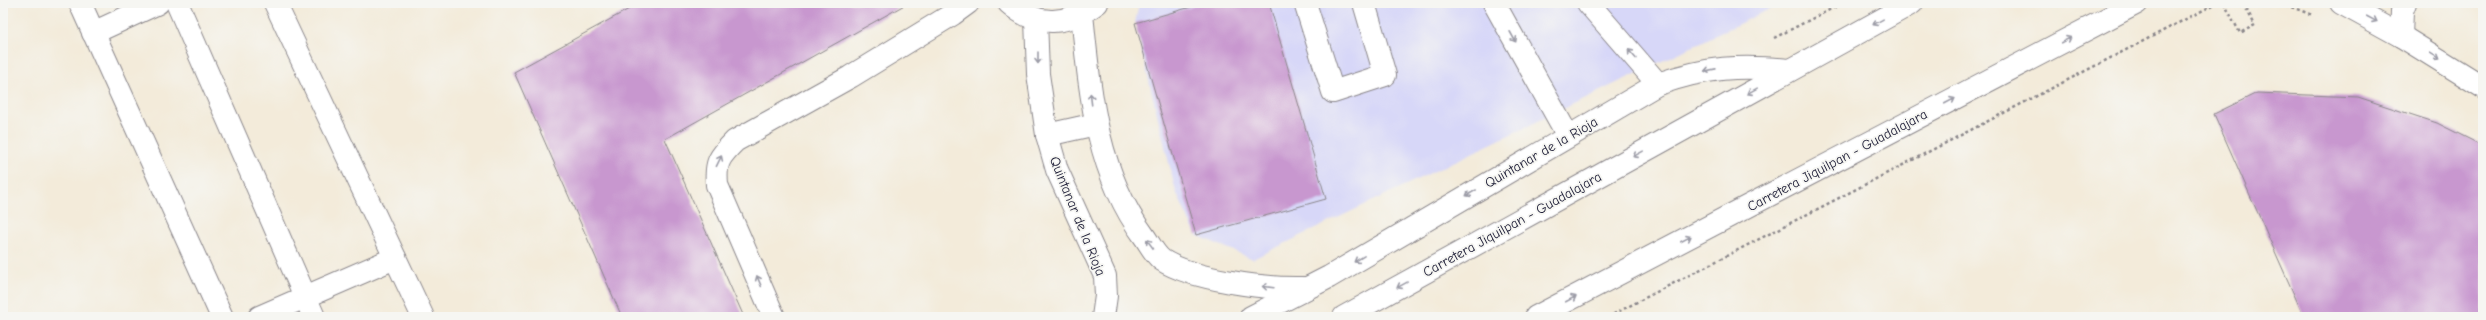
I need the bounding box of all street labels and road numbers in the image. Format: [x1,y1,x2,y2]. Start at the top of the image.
street label: Carretera Jiquilpan - Guadalajara [1744,106,1930,215]
street label: Quintanar de la Rioja [1482,113,1601,192]
street label: Quintanar de la Rioja [1046,154,1109,278]
street label: Carretera Jiquilpan - Guadalajara [1420,168,1604,281]

